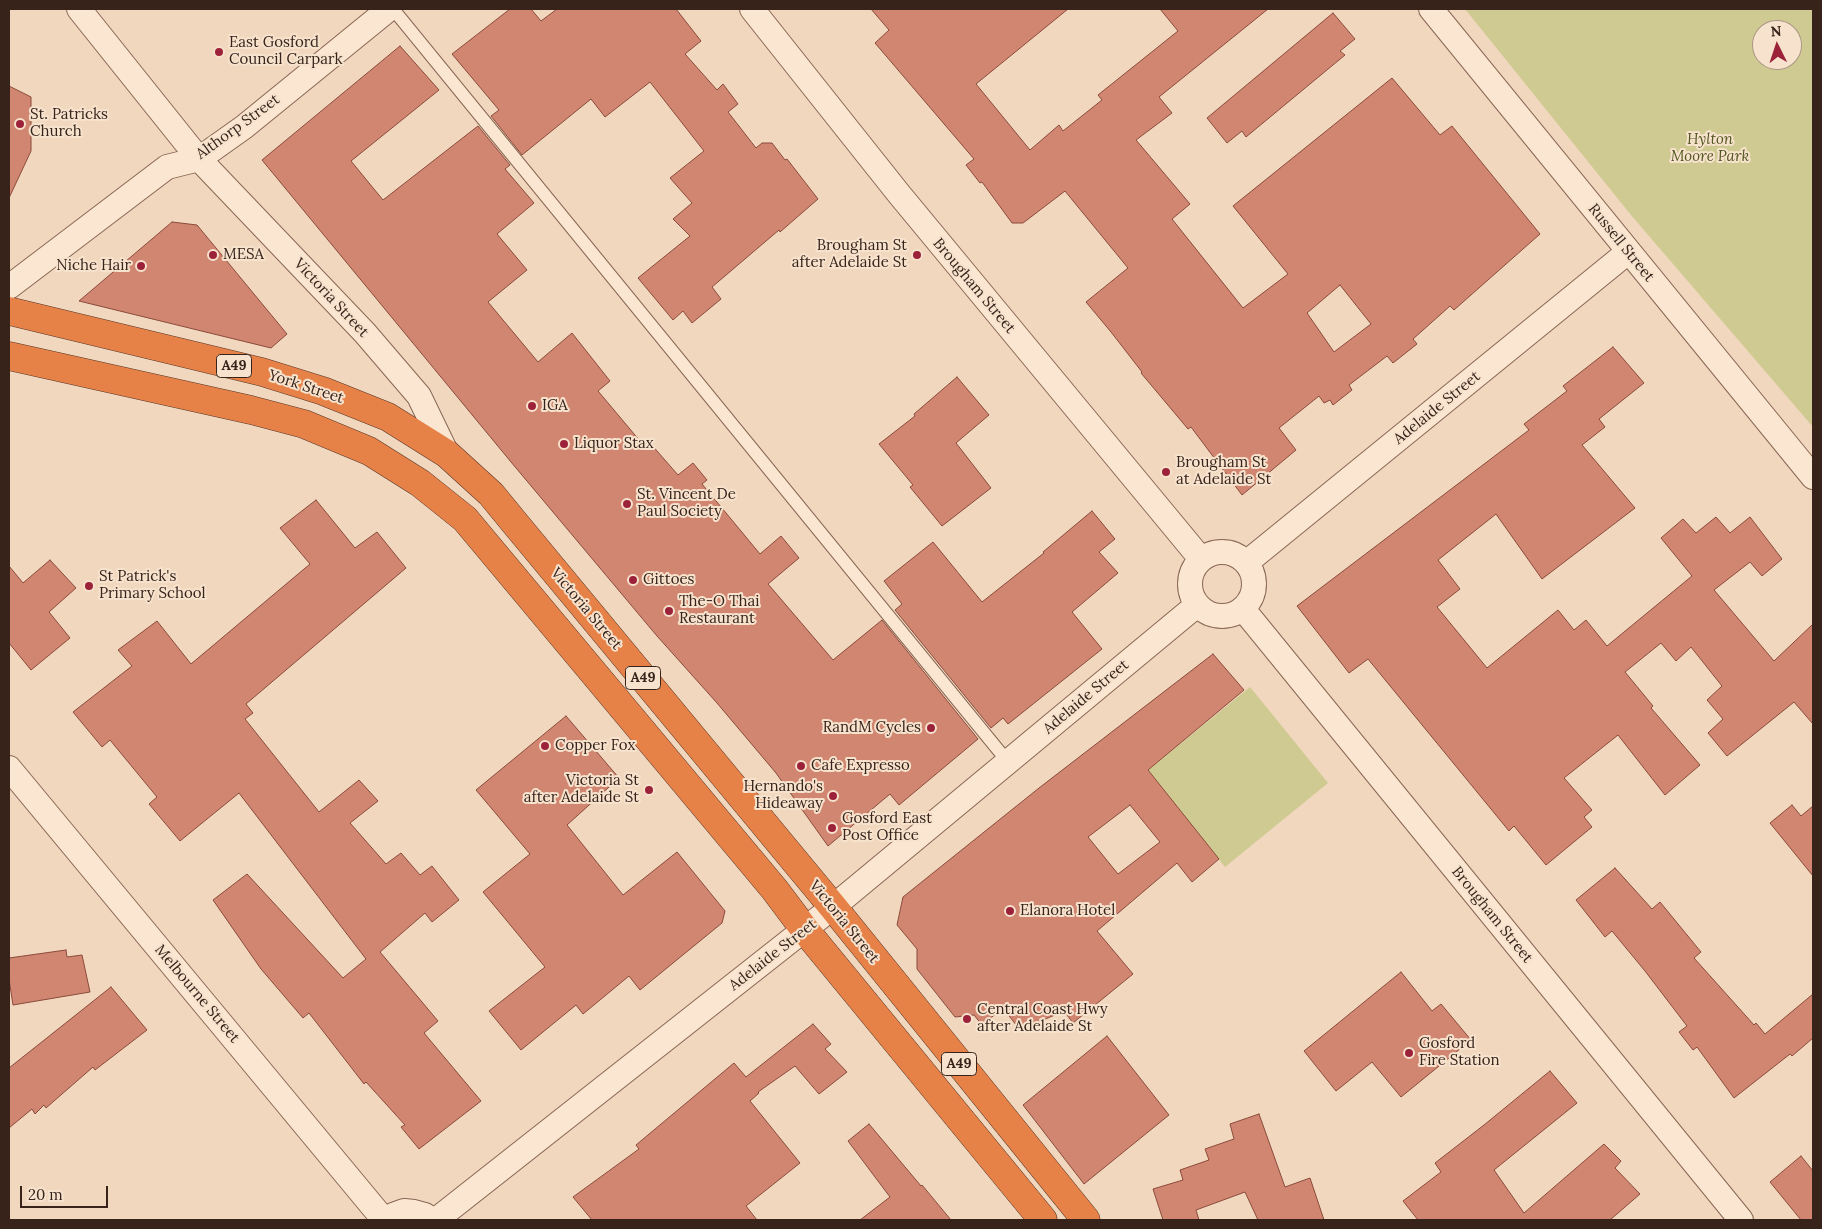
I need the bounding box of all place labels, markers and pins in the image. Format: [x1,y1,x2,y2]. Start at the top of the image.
place label: East Gosford Council Carpark [229,34,342,69]
marker: East Gosford Council Carpark [213,46,225,58]
place label: St. Patricks Church [30,106,108,141]
marker: St. Patricks Church [14,118,26,130]
place label: Brougham St after Adelaide St [792,237,907,272]
place label: MESA [223,246,264,264]
marker: MESA [207,249,219,261]
marker: Brougham St after Adelaide St [911,249,923,261]
place label: Niche Hair [56,257,131,275]
marker: Niche Hair [135,260,147,272]
place label: IGA [542,397,568,415]
marker: IGA [526,400,538,412]
place label: Liquor Stax [574,435,654,453]
marker: Liquor Stax [558,438,570,450]
place label: Brougham St at Adelaide St [1176,454,1271,489]
marker: Brougham St at Adelaide St [1160,466,1172,478]
place label: St. Vincent De Paul Society [637,486,736,521]
marker: St. Vincent De Paul Society [621,498,633,510]
place label: St Patrick's Primary School [99,568,206,603]
place label: Gittoes [643,571,694,589]
marker: Gittoes [627,574,639,586]
marker: St Patrick's Primary School [83,580,95,592]
place label: The-O Thai Restaurant [679,593,759,628]
marker: The-O Thai Restaurant [663,605,675,617]
place label: RandM Cycles [823,719,921,737]
marker: RandM Cycles [925,722,937,734]
place label: Copper Fox [555,737,635,755]
marker: Copper Fox [539,740,551,752]
place label: Cafe Expresso [811,757,910,775]
marker: Cafe Expresso [795,760,807,772]
place label: Victoria St after Adelaide St [524,772,639,807]
place label: Hernando's Hideaway [743,778,823,813]
marker: Victoria St after Adelaide St [643,784,655,796]
marker: Hernando's Hideaway [827,790,839,802]
place label: Gosford East Post Office [842,810,932,845]
marker: Gosford East Post Office [826,822,838,834]
place label: Elanora Hotel [1020,902,1115,920]
marker: Elanora Hotel [1004,905,1016,917]
place label: Central Coast Hwy after Adelaide St [977,1001,1108,1036]
marker: Central Coast Hwy after Adelaide St [961,1013,973,1025]
place label: Gosford Fire Station [1419,1035,1500,1070]
marker: Gosford Fire Station [1403,1047,1415,1059]

